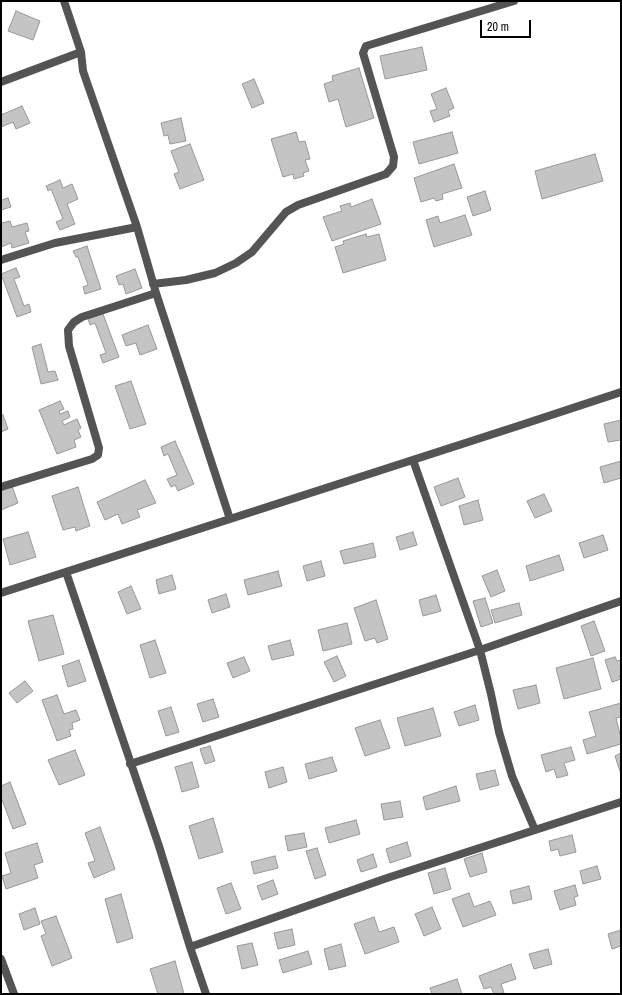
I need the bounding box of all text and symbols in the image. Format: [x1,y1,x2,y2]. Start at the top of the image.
scale bar [482,12,533,38]
text: 20 m [487,19,509,35]

